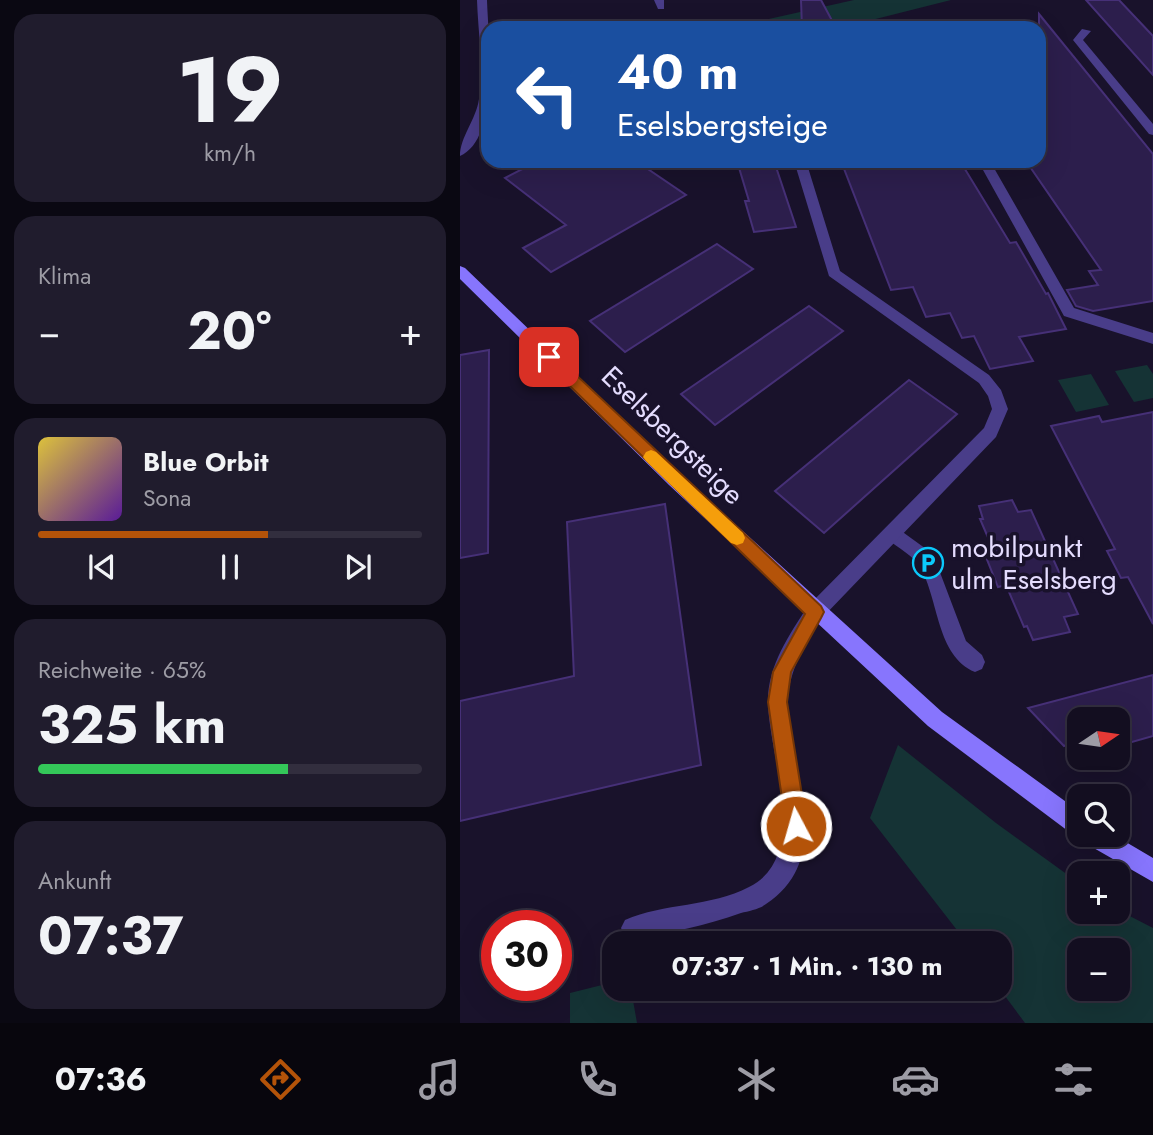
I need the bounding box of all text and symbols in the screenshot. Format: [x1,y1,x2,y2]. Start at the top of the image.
text: 19 [176,25,284,156]
text: 40 m [617,37,739,107]
icon: left [502,49,593,140]
text: Eselsbergsteige [617,102,828,148]
text: km/h [204,136,256,170]
text: Klima [38,259,91,293]
text: 20° [188,293,272,369]
text: − [38,304,60,359]
text: + [399,304,422,359]
pin [519,327,579,387]
icon: arrive [530,338,568,376]
street label: Eselsbergsteige [592,357,753,514]
text: Blue Orbit [143,443,268,481]
text: Sona [143,481,191,515]
place label: mobilpunkt ulm Eselsberg [951,527,1117,600]
parking icon: mobilpunkt ulm Eselsberg [911,546,945,580]
icon: previous [83,548,121,586]
icon: pause [211,548,249,586]
icon: next [339,548,377,586]
text: Reichweite · 65% [38,653,206,687]
text: 325 km [38,687,226,763]
north arrow [1067,707,1130,770]
map controls [1067,707,1130,1001]
button: search [1067,784,1130,847]
position arrow [759,789,833,863]
button: + [1067,861,1130,924]
text: Ankunft [38,864,111,898]
text: 07:37 [38,898,183,974]
speed limit sign: 30 [481,910,572,1001]
button: − [1067,938,1130,1001]
text: 07:37 · 1 Min. · 130 m [671,947,943,985]
icon: directions [256,1055,305,1104]
icon: music [415,1055,464,1104]
icon: phone [573,1055,622,1104]
icon: climate [732,1055,781,1104]
icon: car [891,1055,940,1104]
icon: filters [1049,1055,1098,1104]
text: 07:36 [55,1056,147,1102]

